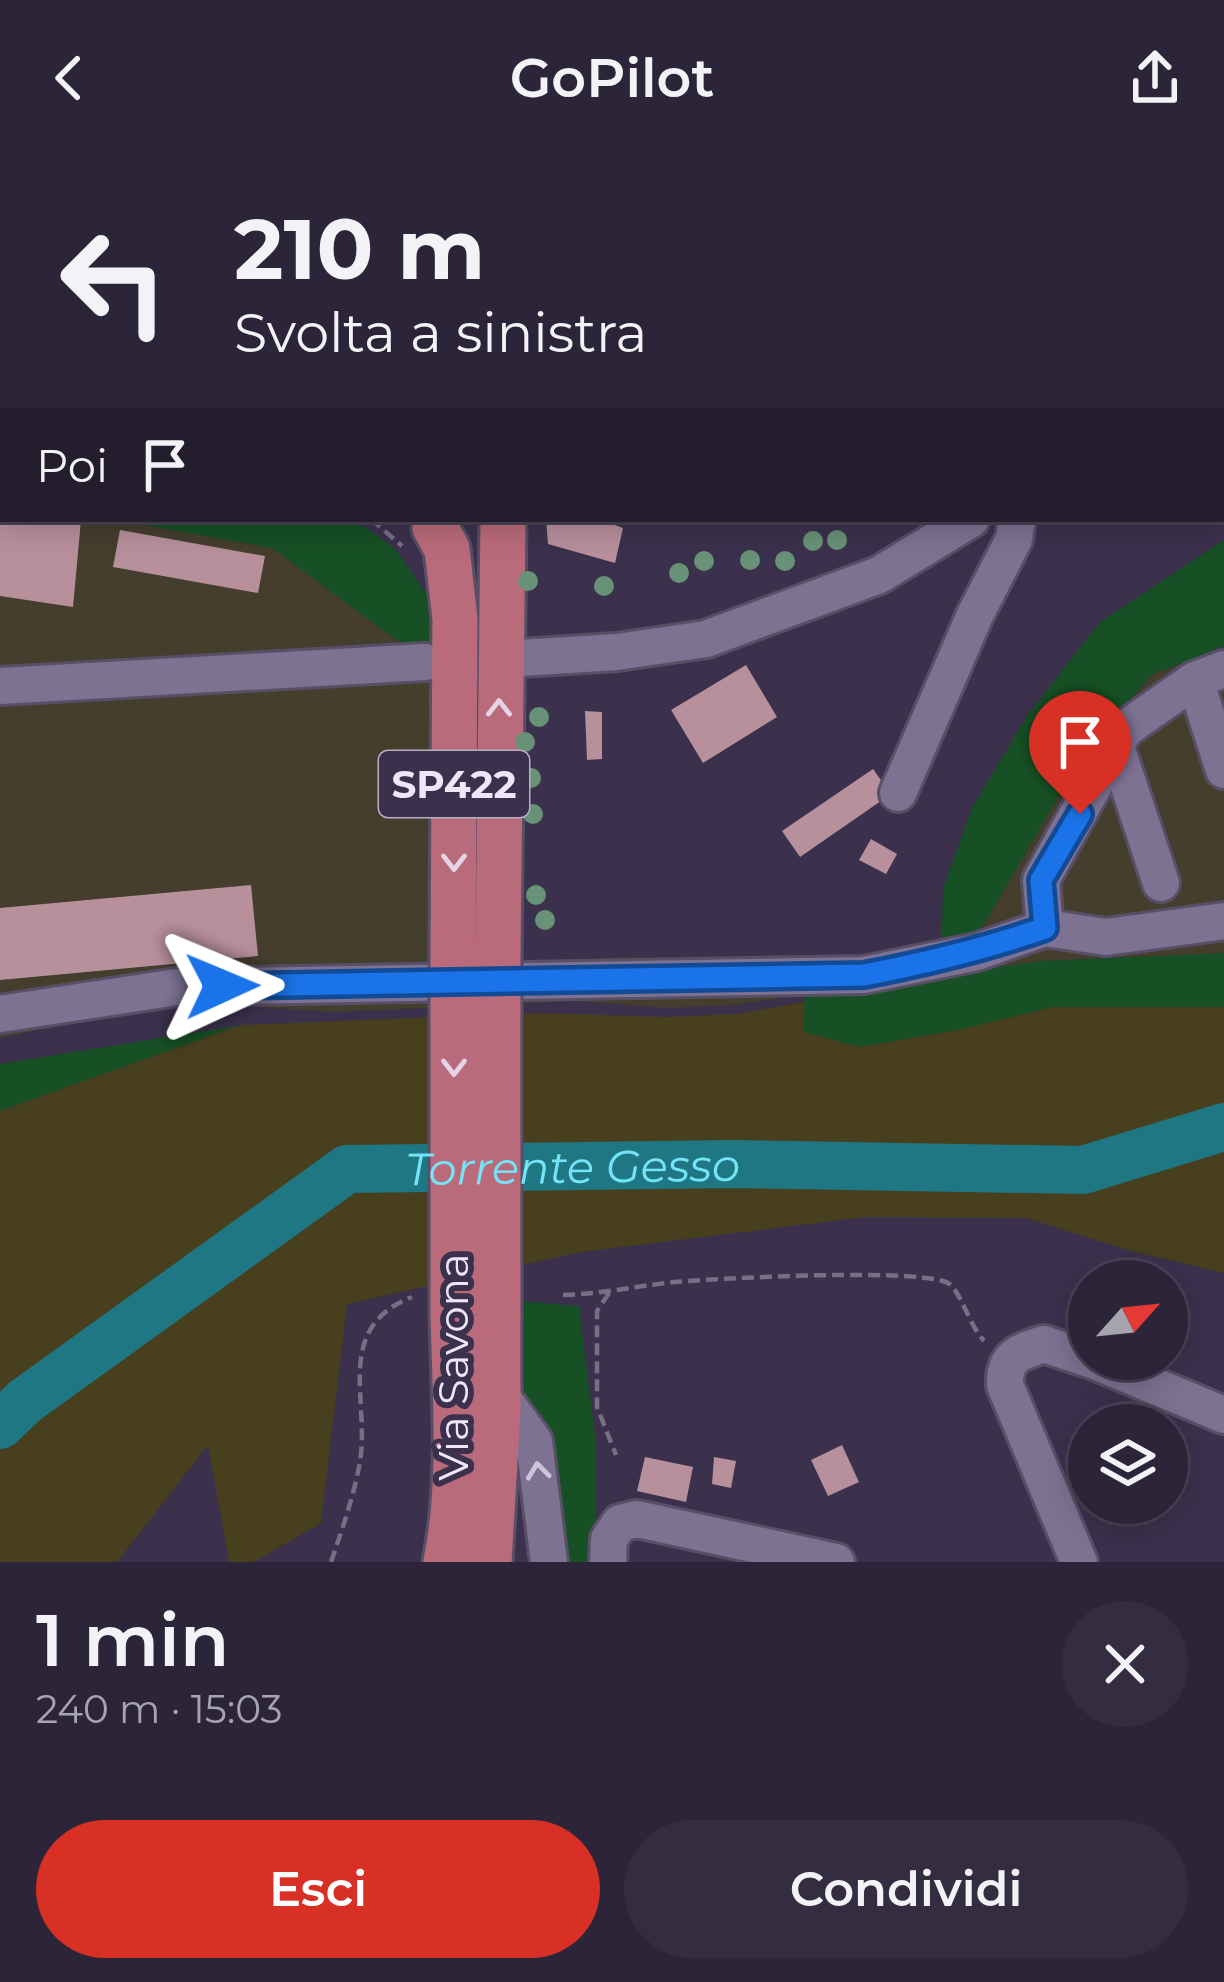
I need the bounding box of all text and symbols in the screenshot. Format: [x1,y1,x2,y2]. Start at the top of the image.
icon: back [36,45,102,111]
text: GoPilot [510,45,714,111]
icon: share [1122,45,1188,111]
text: 210 m [234,198,485,300]
icon: left [36,204,192,360]
text: Svolta a sinistra [234,300,647,366]
icon: arrive [132,432,198,498]
text: Poi [36,438,108,493]
pin [1029,691,1131,814]
one-way arrow [485,698,511,717]
icon: arrive [1047,709,1113,775]
road number: SP422 [379,751,529,817]
one-way arrow [441,853,467,872]
position arrow [159,923,285,1049]
one-way arrow [440,1058,466,1077]
water label: Torrente Gesso [405,1136,740,1196]
street label: Via Savona [427,1253,479,1481]
north arrow [1068,1260,1188,1380]
map controls [1068,1260,1188,1524]
button: layers [1068,1404,1188,1524]
one-way arrow [525,1461,551,1480]
text: 1 min [36,1596,229,1684]
button: close [1062,1601,1188,1727]
text: 240 m · 15:03 [36,1685,283,1733]
button: Esci [36,1820,600,1958]
button: Condividi [624,1820,1188,1958]

